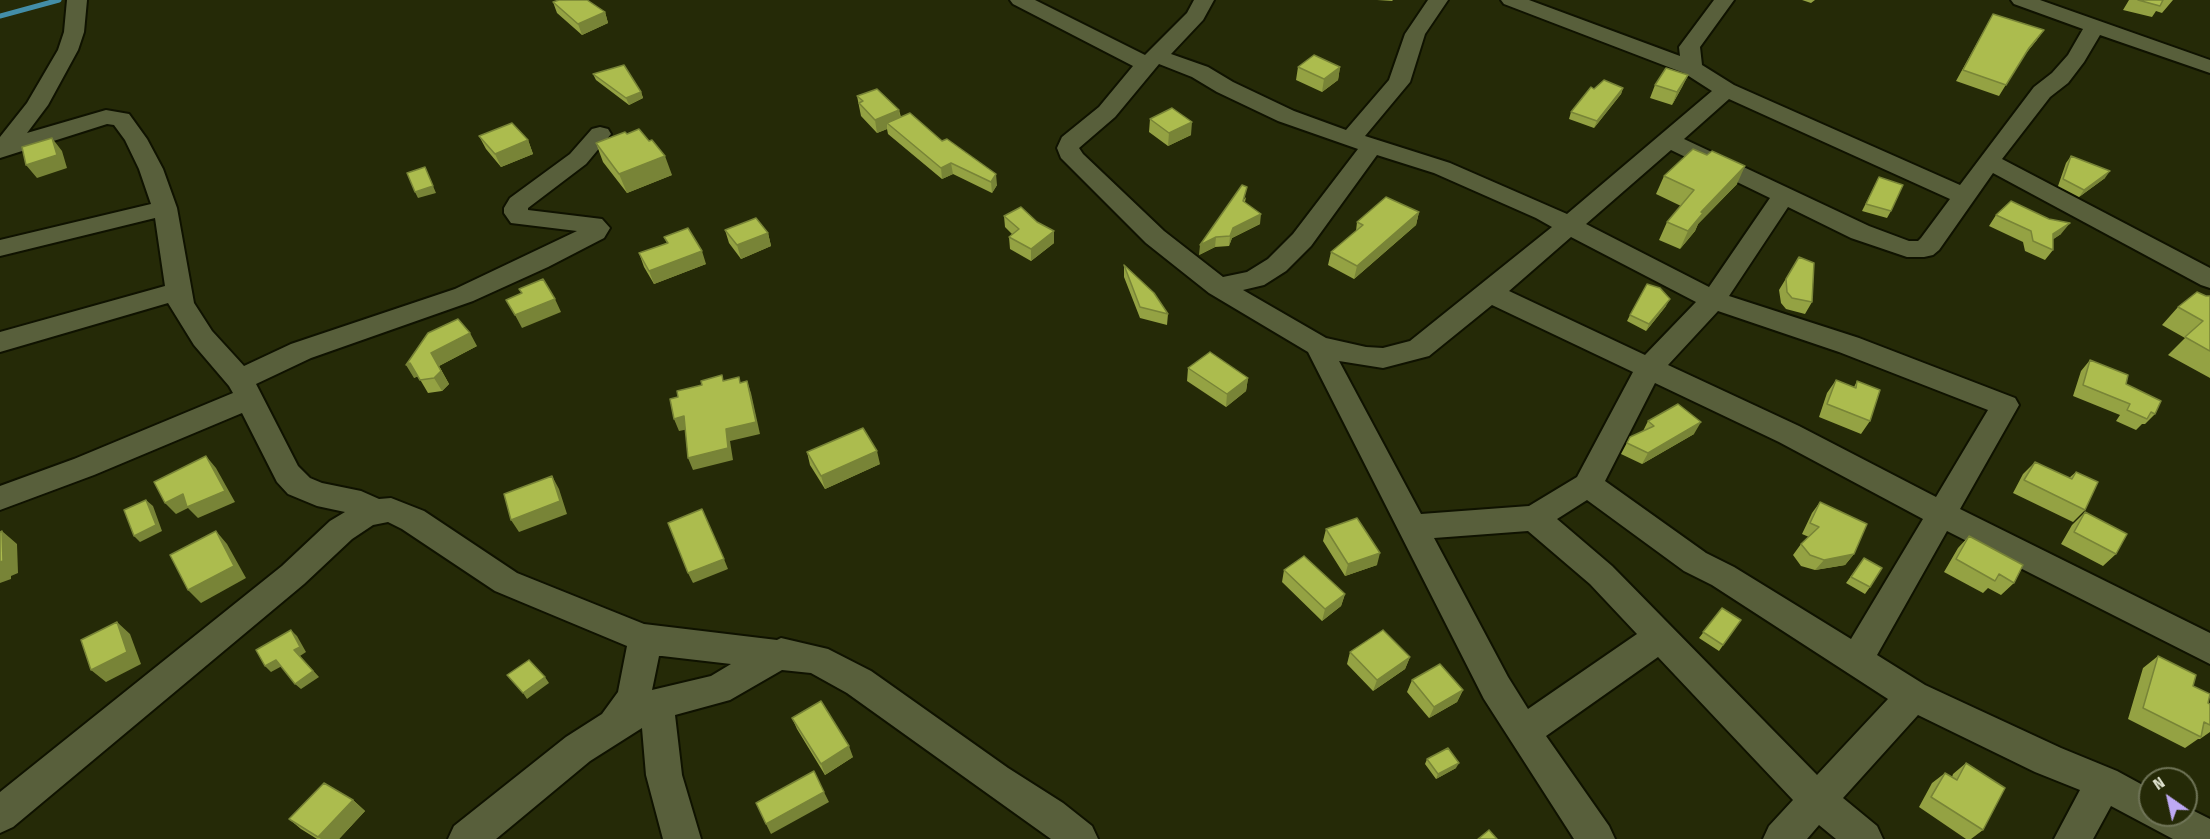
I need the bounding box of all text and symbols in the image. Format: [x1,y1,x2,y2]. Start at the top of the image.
north arrow [2138,767,2198,827]
text: N [2149,773,2168,794]

